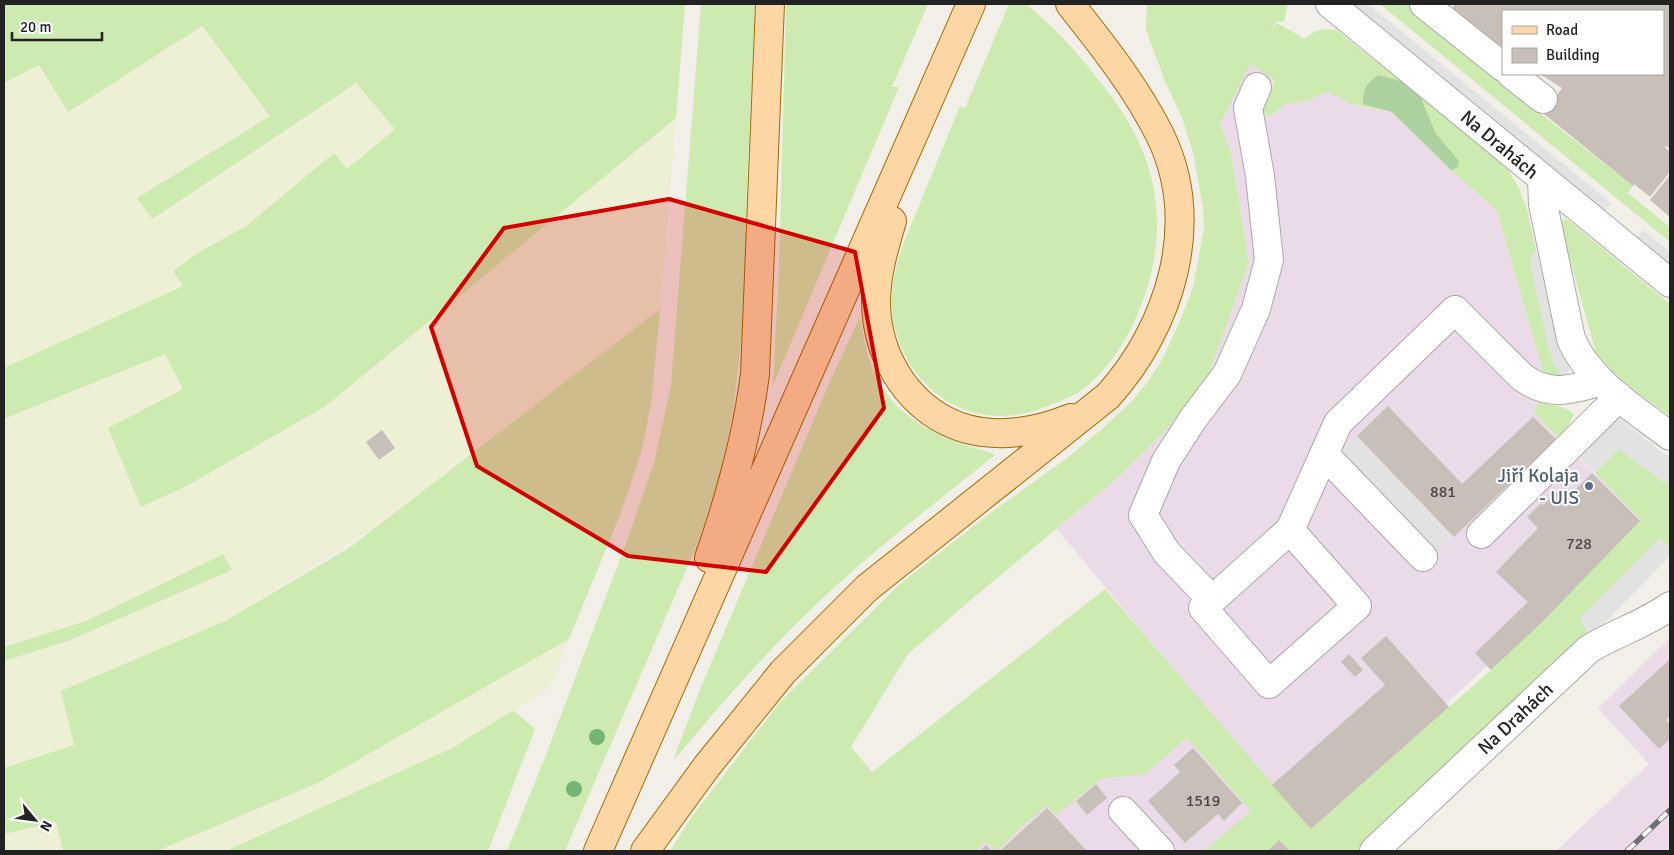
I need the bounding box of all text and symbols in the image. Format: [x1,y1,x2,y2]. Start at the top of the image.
scale bar [12,10,102,42]
legend [1502,10,1664,75]
text: 20 m [20,18,51,36]
text: Road [1546,21,1578,39]
text: Building [1546,46,1600,64]
street label: Na Drahách [1455,105,1543,184]
place label: Jiří Kolaja - UIS [1498,464,1579,510]
marker: Jiří Kolaja - UIS [1583,480,1595,492]
house number: 881 [1430,482,1456,502]
house number: 728 [1566,534,1592,554]
street label: Na Drahách [1473,678,1559,760]
house number: 1519 [1186,791,1220,811]
north arrow [10,795,60,845]
text: N [36,818,56,834]

